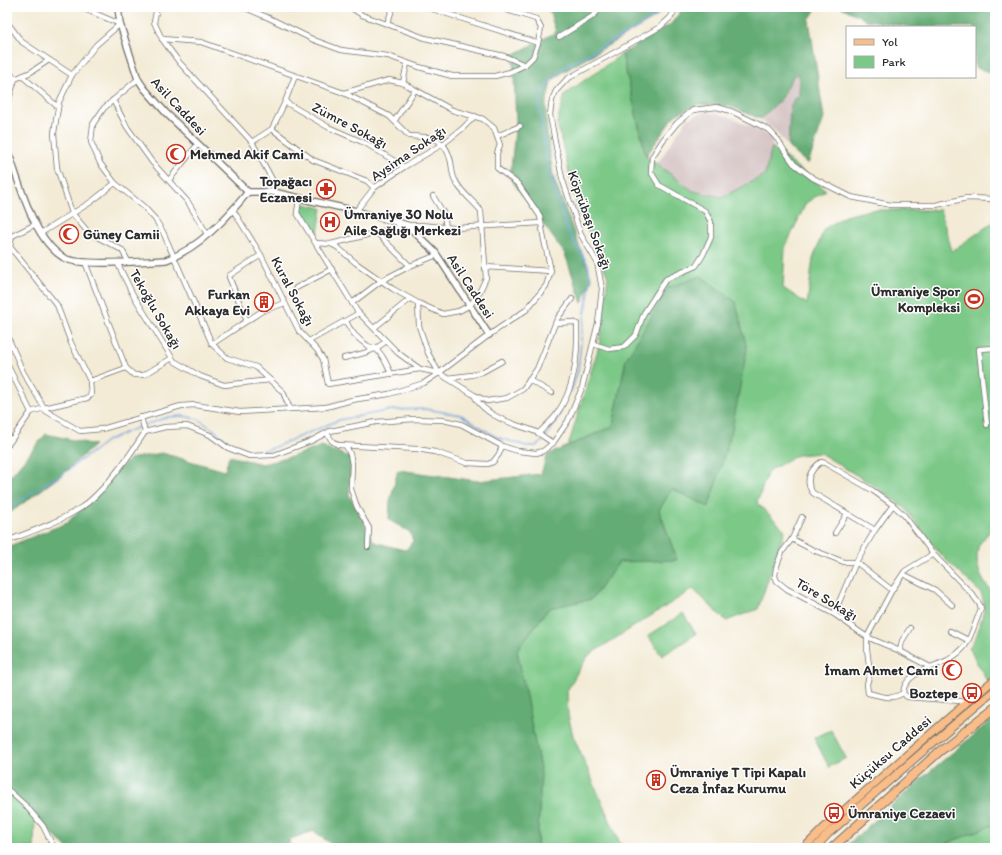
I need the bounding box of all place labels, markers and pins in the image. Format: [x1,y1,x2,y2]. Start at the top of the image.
mosque icon: Mehmed Akif Cami [165,143,187,165]
place label: Mehmed Akif Cami [190,146,304,163]
place label: Topağacı Eczanesi [259,173,312,206]
pharmacy icon: Topağacı Eczanesi [315,178,337,200]
place label: Ümraniye 30 Nolu Aile Sağlığı Merkezi [343,206,461,239]
hospital icon: Ümraniye 30 Nolu Aile Sağlığı Merkezi [319,211,341,233]
mosque icon: Güney Camii [58,223,80,245]
place label: Güney Camii [83,226,160,243]
place label: Ümraniye Spor Kompleksi [871,283,960,316]
place label: Furkan Akkaya Evi [184,286,250,319]
sports icon: Ümraniye Spor Kompleksi [963,288,985,310]
building icon: Furkan Akkaya Evi [253,291,275,313]
mosque icon: İmam Ahmet Cami [941,659,963,681]
place label: İmam Ahmet Cami [824,662,938,679]
bus stop icon: Boztepe [961,682,983,704]
place label: Boztepe [909,685,958,702]
place label: Ümraniye T Tipi Kapalı Ceza İnfaz Kurumu [670,764,806,797]
building icon: Ümraniye T Tipi Kapalı Ceza İnfaz Kurumu [645,769,667,791]
bus stop icon: Ümraniye Cezaevi [823,802,845,824]
place label: Ümraniye Cezaevi [848,805,955,822]

